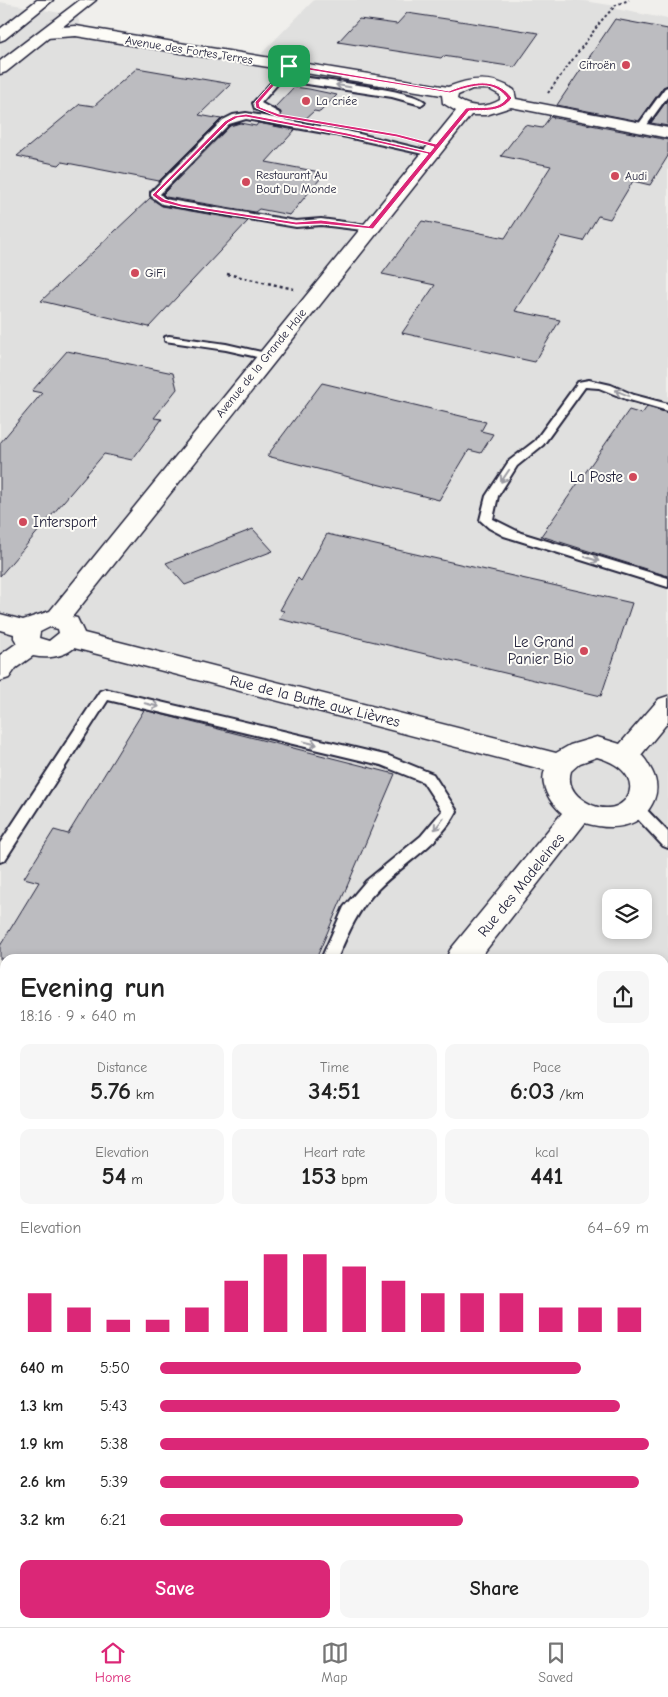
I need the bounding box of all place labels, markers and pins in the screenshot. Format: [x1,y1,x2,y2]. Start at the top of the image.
pin [268,45,310,87]
place label: Citroën [579,58,616,72]
marker: Citroën [620,59,632,71]
place label: La criée [316,94,357,108]
marker: La criée [300,95,312,107]
place label: Restaurant Au Bout Du Monde [256,168,336,196]
place label: Audi [625,169,647,183]
marker: Audi [609,170,621,182]
marker: Restaurant Au Bout Du Monde [240,176,252,188]
place label: GiFi [145,266,166,280]
marker: GiFi [129,267,141,279]
place label: La Poste [570,468,623,486]
marker: La Poste [627,471,639,483]
place label: Intersport [33,513,98,531]
marker: Intersport [17,516,29,528]
place label: Le Grand Panier Bio [508,633,574,668]
marker: Le Grand Panier Bio [578,645,590,657]

